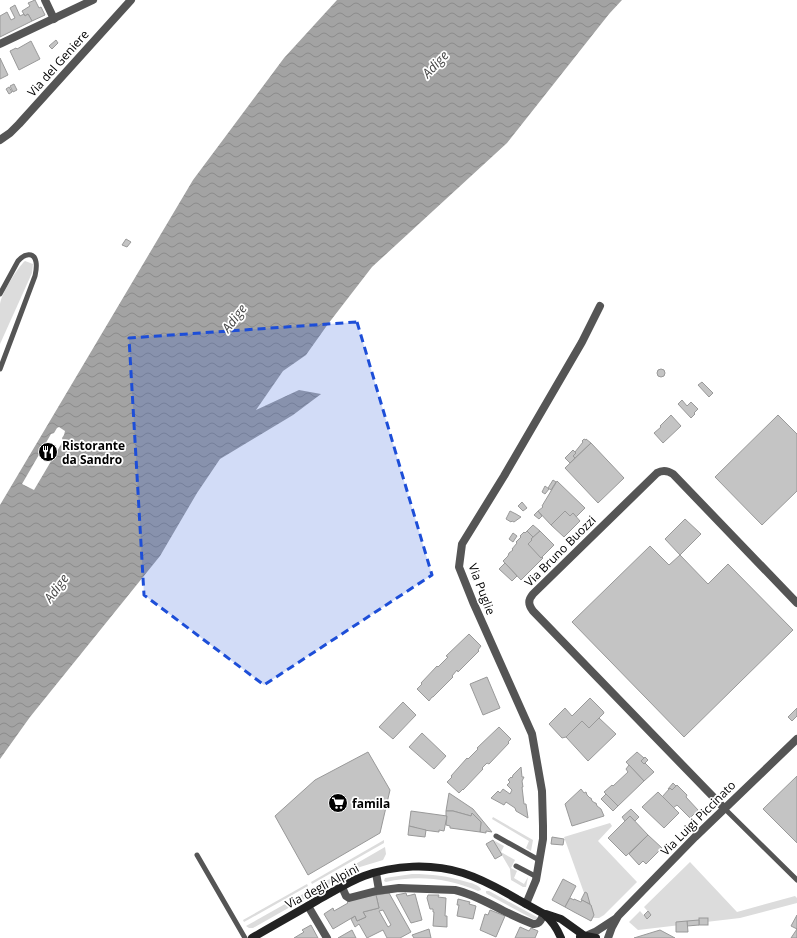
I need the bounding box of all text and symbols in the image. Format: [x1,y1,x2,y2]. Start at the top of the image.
street label: Via del Geniere [23,26,93,100]
water label: Adige [417,46,453,82]
water label: Adige [217,300,251,337]
place label: Ristorante da Sandro [62,437,125,468]
restaurant icon: Ristorante da Sandro [37,441,59,463]
street label: Via Bruno Buozzi [521,512,599,590]
street label: Via Puglie [464,561,500,617]
water label: Adige [39,570,73,607]
street label: Via Luigi Piccinato [657,777,739,859]
supermarket icon: famila [327,792,349,814]
place label: famila [352,795,390,812]
street label: Via degli Alpini [282,859,362,913]

